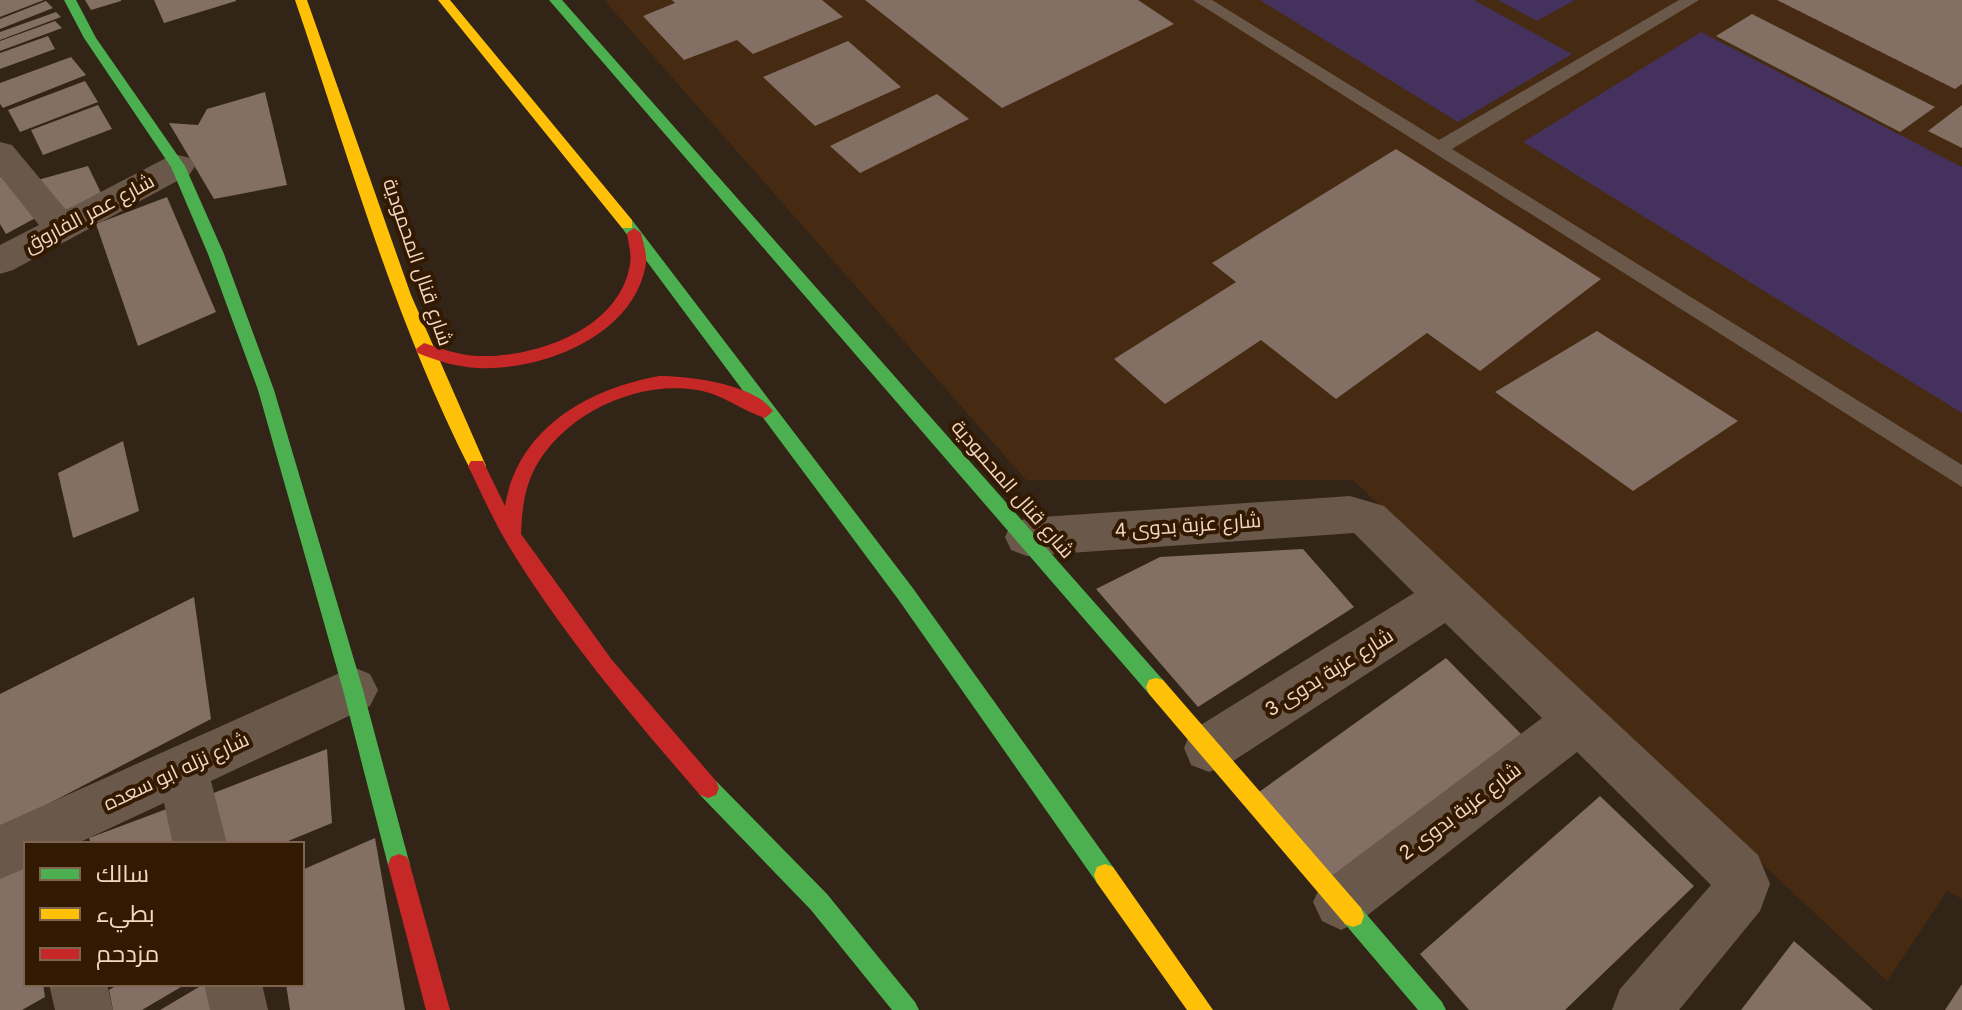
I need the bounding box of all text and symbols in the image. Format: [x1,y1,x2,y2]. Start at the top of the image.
street label: شارع عمر الفاروق [20,169,159,259]
street label: شارع قنال المحمودية [376,176,457,349]
street label: شارع قنال المحمودية [945,416,1079,564]
street label: شارع عزبة بدوى 4 [1114,509,1262,544]
street label: شارع عزبة بدوى 3 [1261,624,1398,723]
street label: شارع نزله ابو سعده [100,728,253,817]
street label: شارع عزبة بدوى 2 [1395,758,1527,866]
legend [24,842,304,986]
text: سالك [96,860,149,887]
text: بطيء [96,900,155,933]
text: مزدحم [96,940,159,970]

